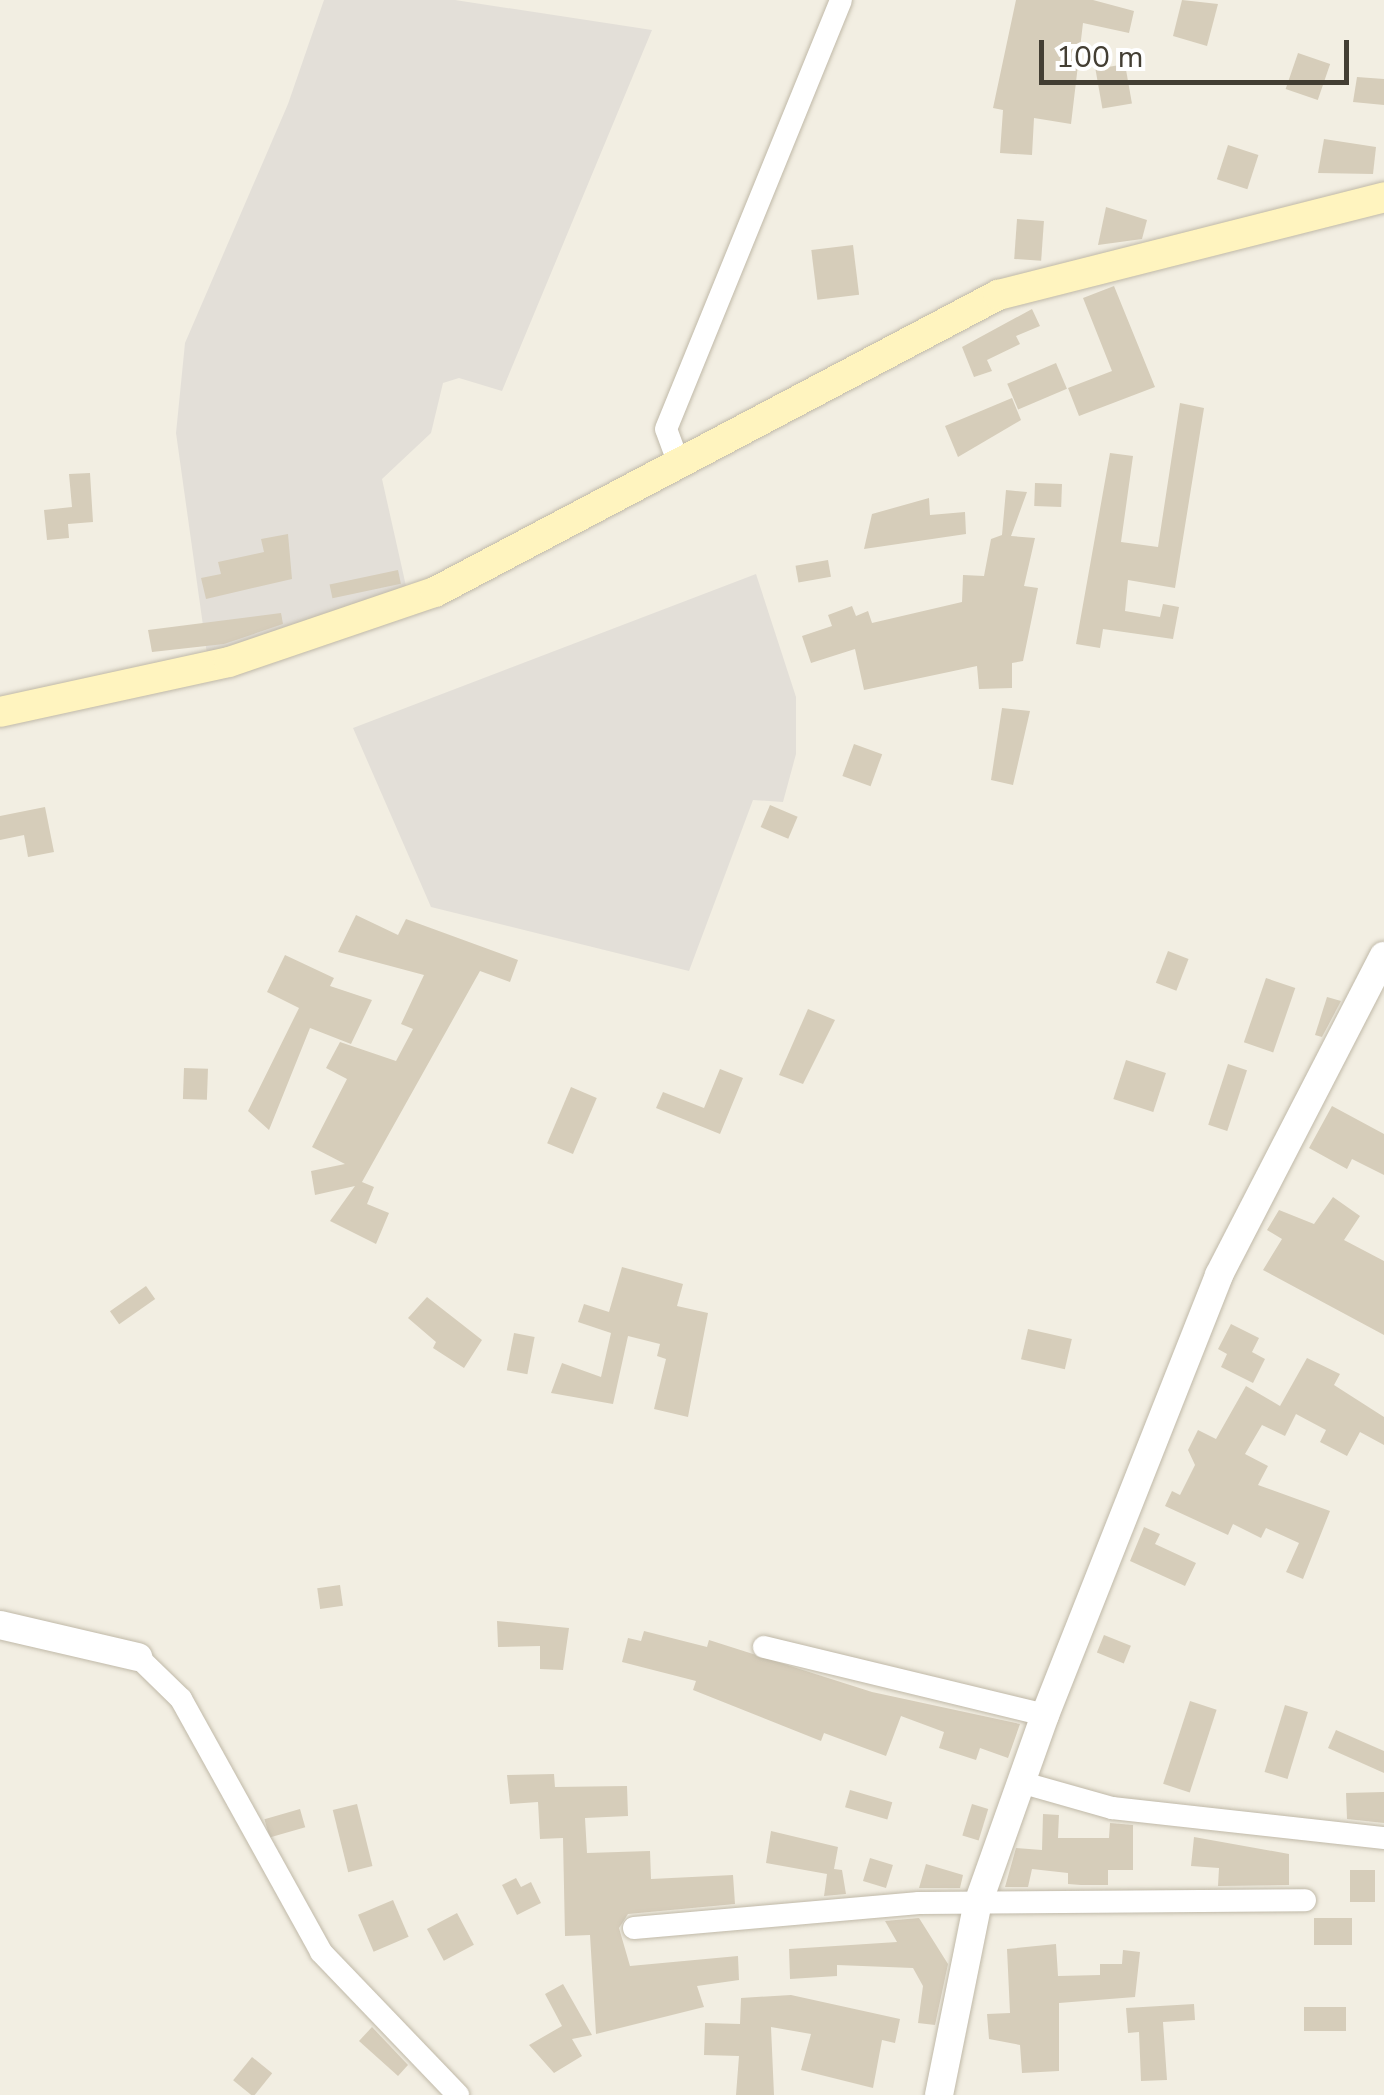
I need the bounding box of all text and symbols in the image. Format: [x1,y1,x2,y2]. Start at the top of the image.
scale bar [1044,20,1354,82]
text: 100 m [1056,37,1143,78]

